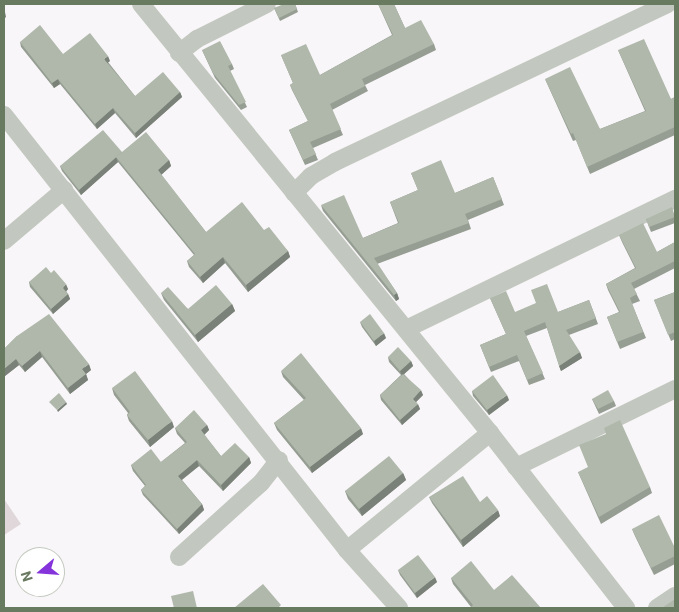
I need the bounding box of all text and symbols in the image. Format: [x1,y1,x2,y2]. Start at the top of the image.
north arrow [15,547,65,597]
text: N [18,569,36,584]

